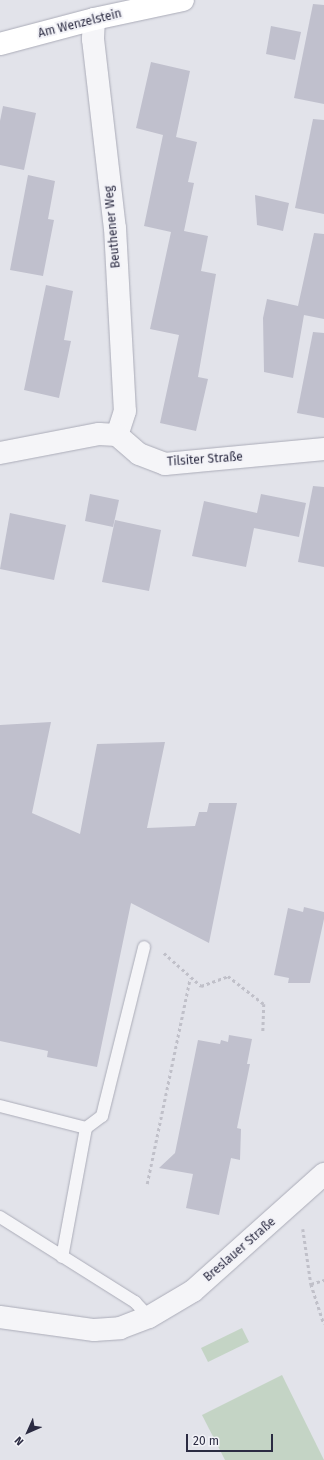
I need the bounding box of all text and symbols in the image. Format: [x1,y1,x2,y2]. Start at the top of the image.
street label: Am Wenzelstein [37,7,123,41]
street label: Beuthener Weg [102,185,124,269]
street label: Tilsiter Straße [167,450,243,470]
street label: Breslauer Straße [201,1215,279,1285]
north arrow [8,1412,48,1452]
scale bar [188,1426,275,1452]
text: N [12,1434,26,1448]
text: 20 m [193,1434,219,1448]

